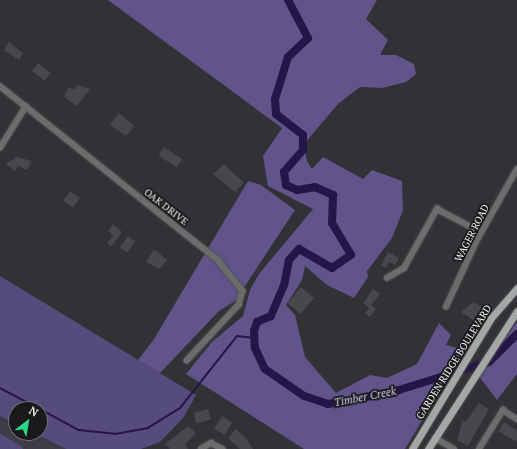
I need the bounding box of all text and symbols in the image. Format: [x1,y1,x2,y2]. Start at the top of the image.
street label: OAK DRIVE [142,186,190,228]
street label: WAGER ROAD [452,202,492,264]
street label: GARDEN RIDGE BOULEVARD [414,303,494,421]
water label: Timber Creek [333,385,397,409]
north arrow [8,401,48,441]
text: N [26,403,41,420]

